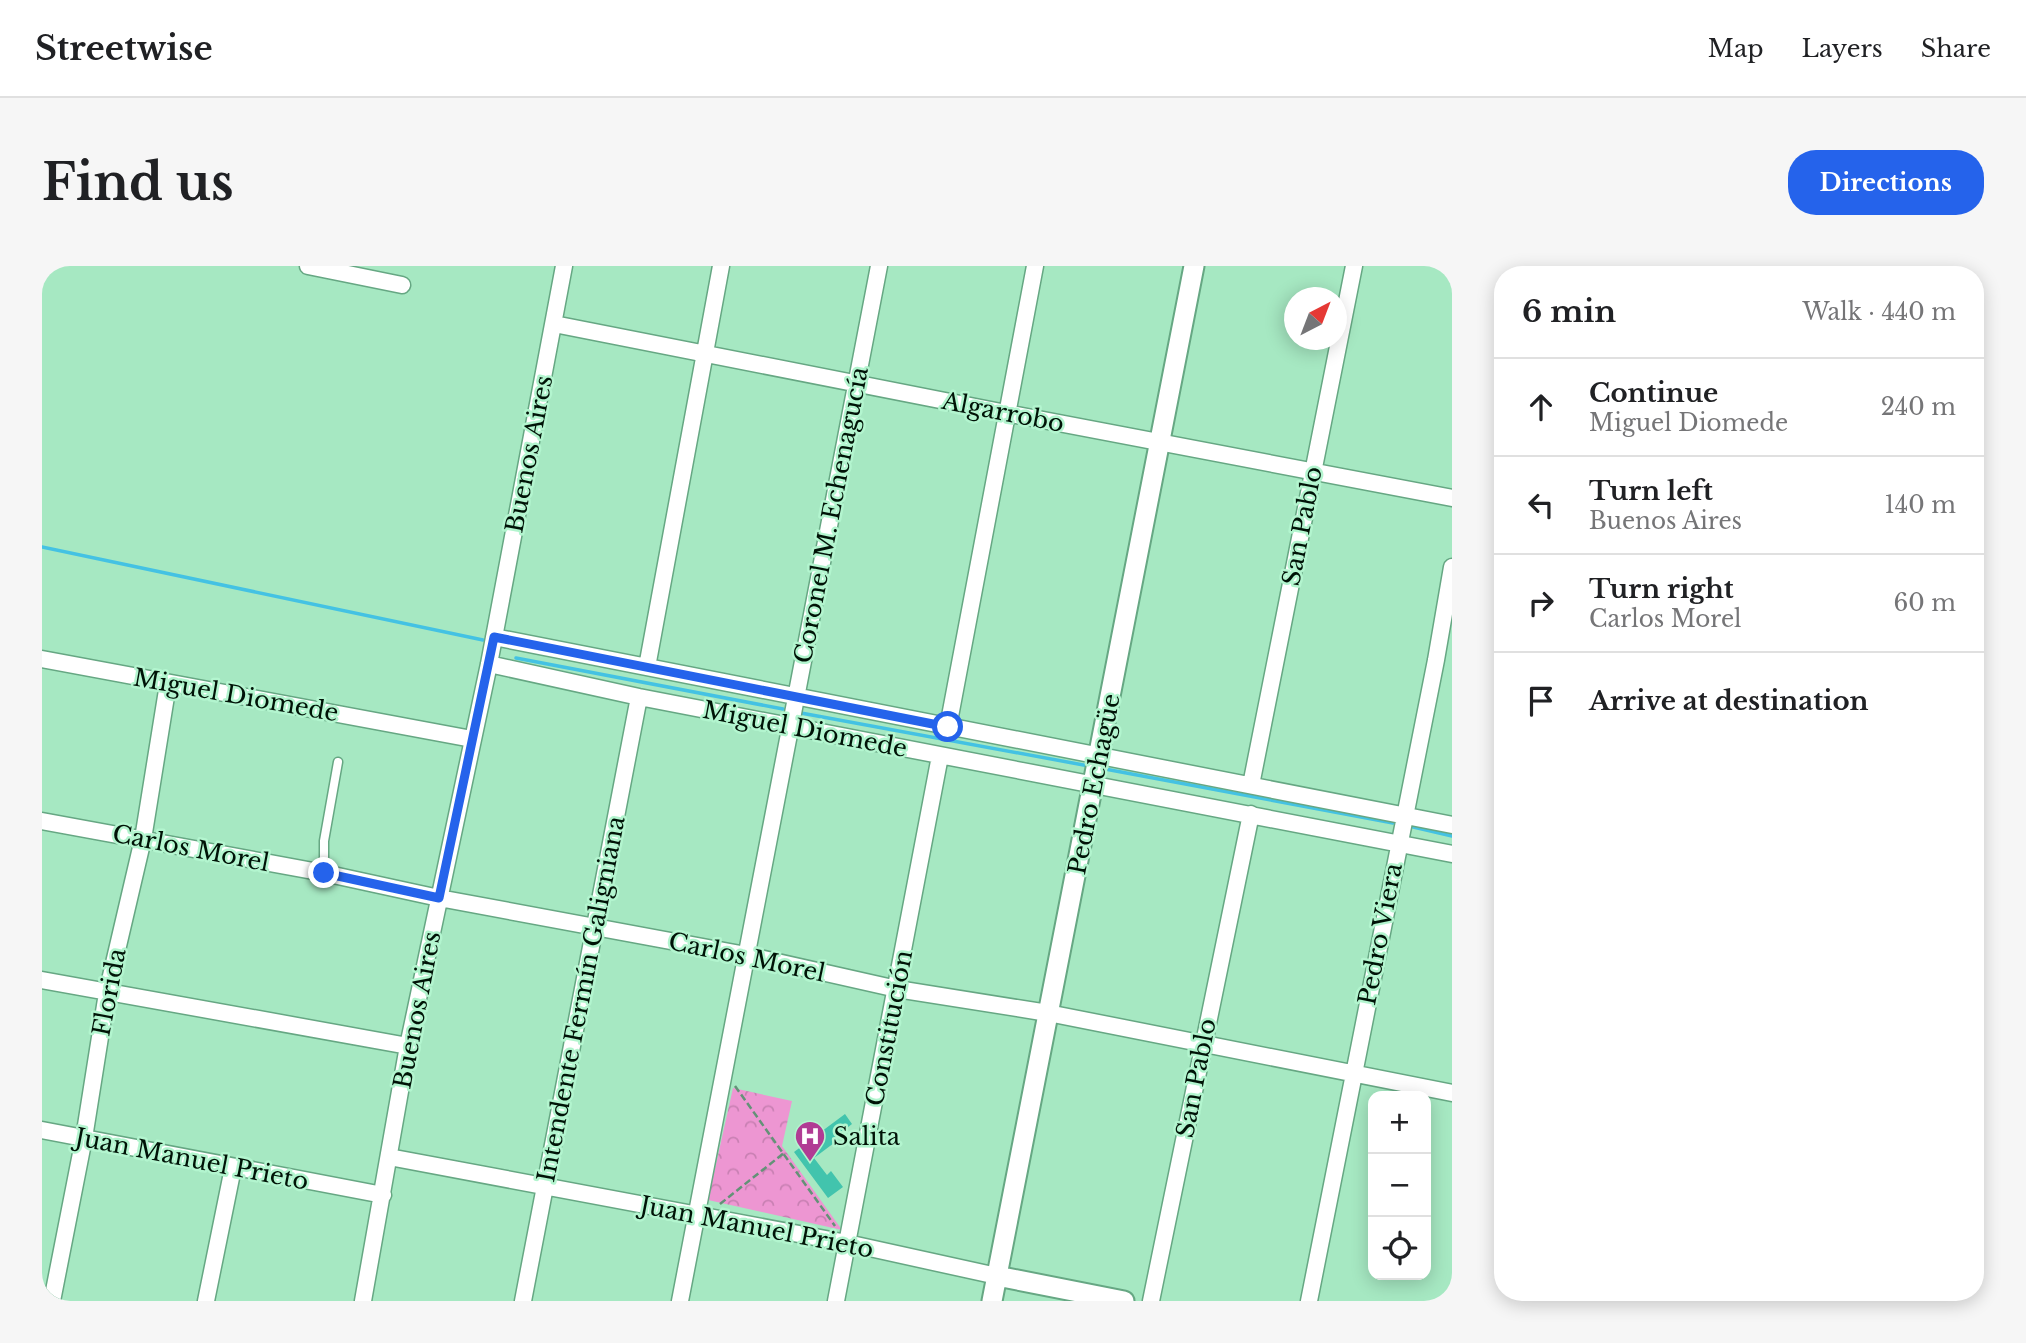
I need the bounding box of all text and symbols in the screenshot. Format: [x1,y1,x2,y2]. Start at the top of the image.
text: Streetwise [35,28,213,69]
text: Map [1708,34,1764,63]
text: Layers [1802,34,1883,63]
text: Share [1921,34,1991,63]
button: Directions [1788,150,1984,215]
text: Find us [42,152,234,213]
north arrow [1284,287,1347,350]
text: 6 min [1522,293,1616,330]
text: Walk · 440 m [1803,298,1956,326]
street label: Coronel M. Echenagucía [788,364,874,666]
street label: Buenos Aires [500,373,558,535]
text: Continue [1589,377,1718,409]
street label: Algarrobo [939,386,1066,438]
icon: ahead [1522,388,1560,426]
text: 240 m [1881,393,1956,421]
text: Miguel Diomede [1589,409,1788,437]
street label: San Pablo [1276,464,1328,588]
text: Turn left [1589,475,1713,507]
icon: left [1522,486,1560,524]
text: 140 m [1885,491,1956,519]
text: Buenos Aires [1589,507,1742,535]
text: Turn right [1589,573,1734,605]
icon: right [1522,584,1560,622]
text: 60 m [1894,589,1956,617]
text: Carlos Morel [1589,605,1742,633]
street label: Miguel Diomede [131,663,341,727]
icon: arrive [1522,682,1560,720]
text: Arrive at destination [1589,685,1869,717]
street label: Pedro Echagüe [1062,691,1126,877]
street label: Miguel Diomede [700,695,910,763]
route start [932,711,963,742]
street label: Intendente Fermín Galigniana [531,813,631,1184]
street label: Carlos Morel [110,819,272,877]
route end [308,857,339,888]
street label: Pedro Viera [1352,860,1408,1007]
street label: Carlos Morel [666,926,828,988]
street label: Buenos Aires [388,929,446,1091]
street label: Florida [86,945,132,1038]
street label: Constitución [860,948,918,1108]
street label: San Pablo [1170,1016,1222,1140]
map controls [1368,1091,1431,1280]
button: + [1368,1091,1431,1154]
hospital icon: Salita [793,1119,827,1163]
street label: Juan Manuel Prieto [70,1122,311,1196]
place label: Salita [833,1122,901,1151]
button: − [1368,1154,1431,1217]
street label: Juan Manuel Prieto [635,1190,876,1264]
button: locate [1368,1217,1431,1280]

